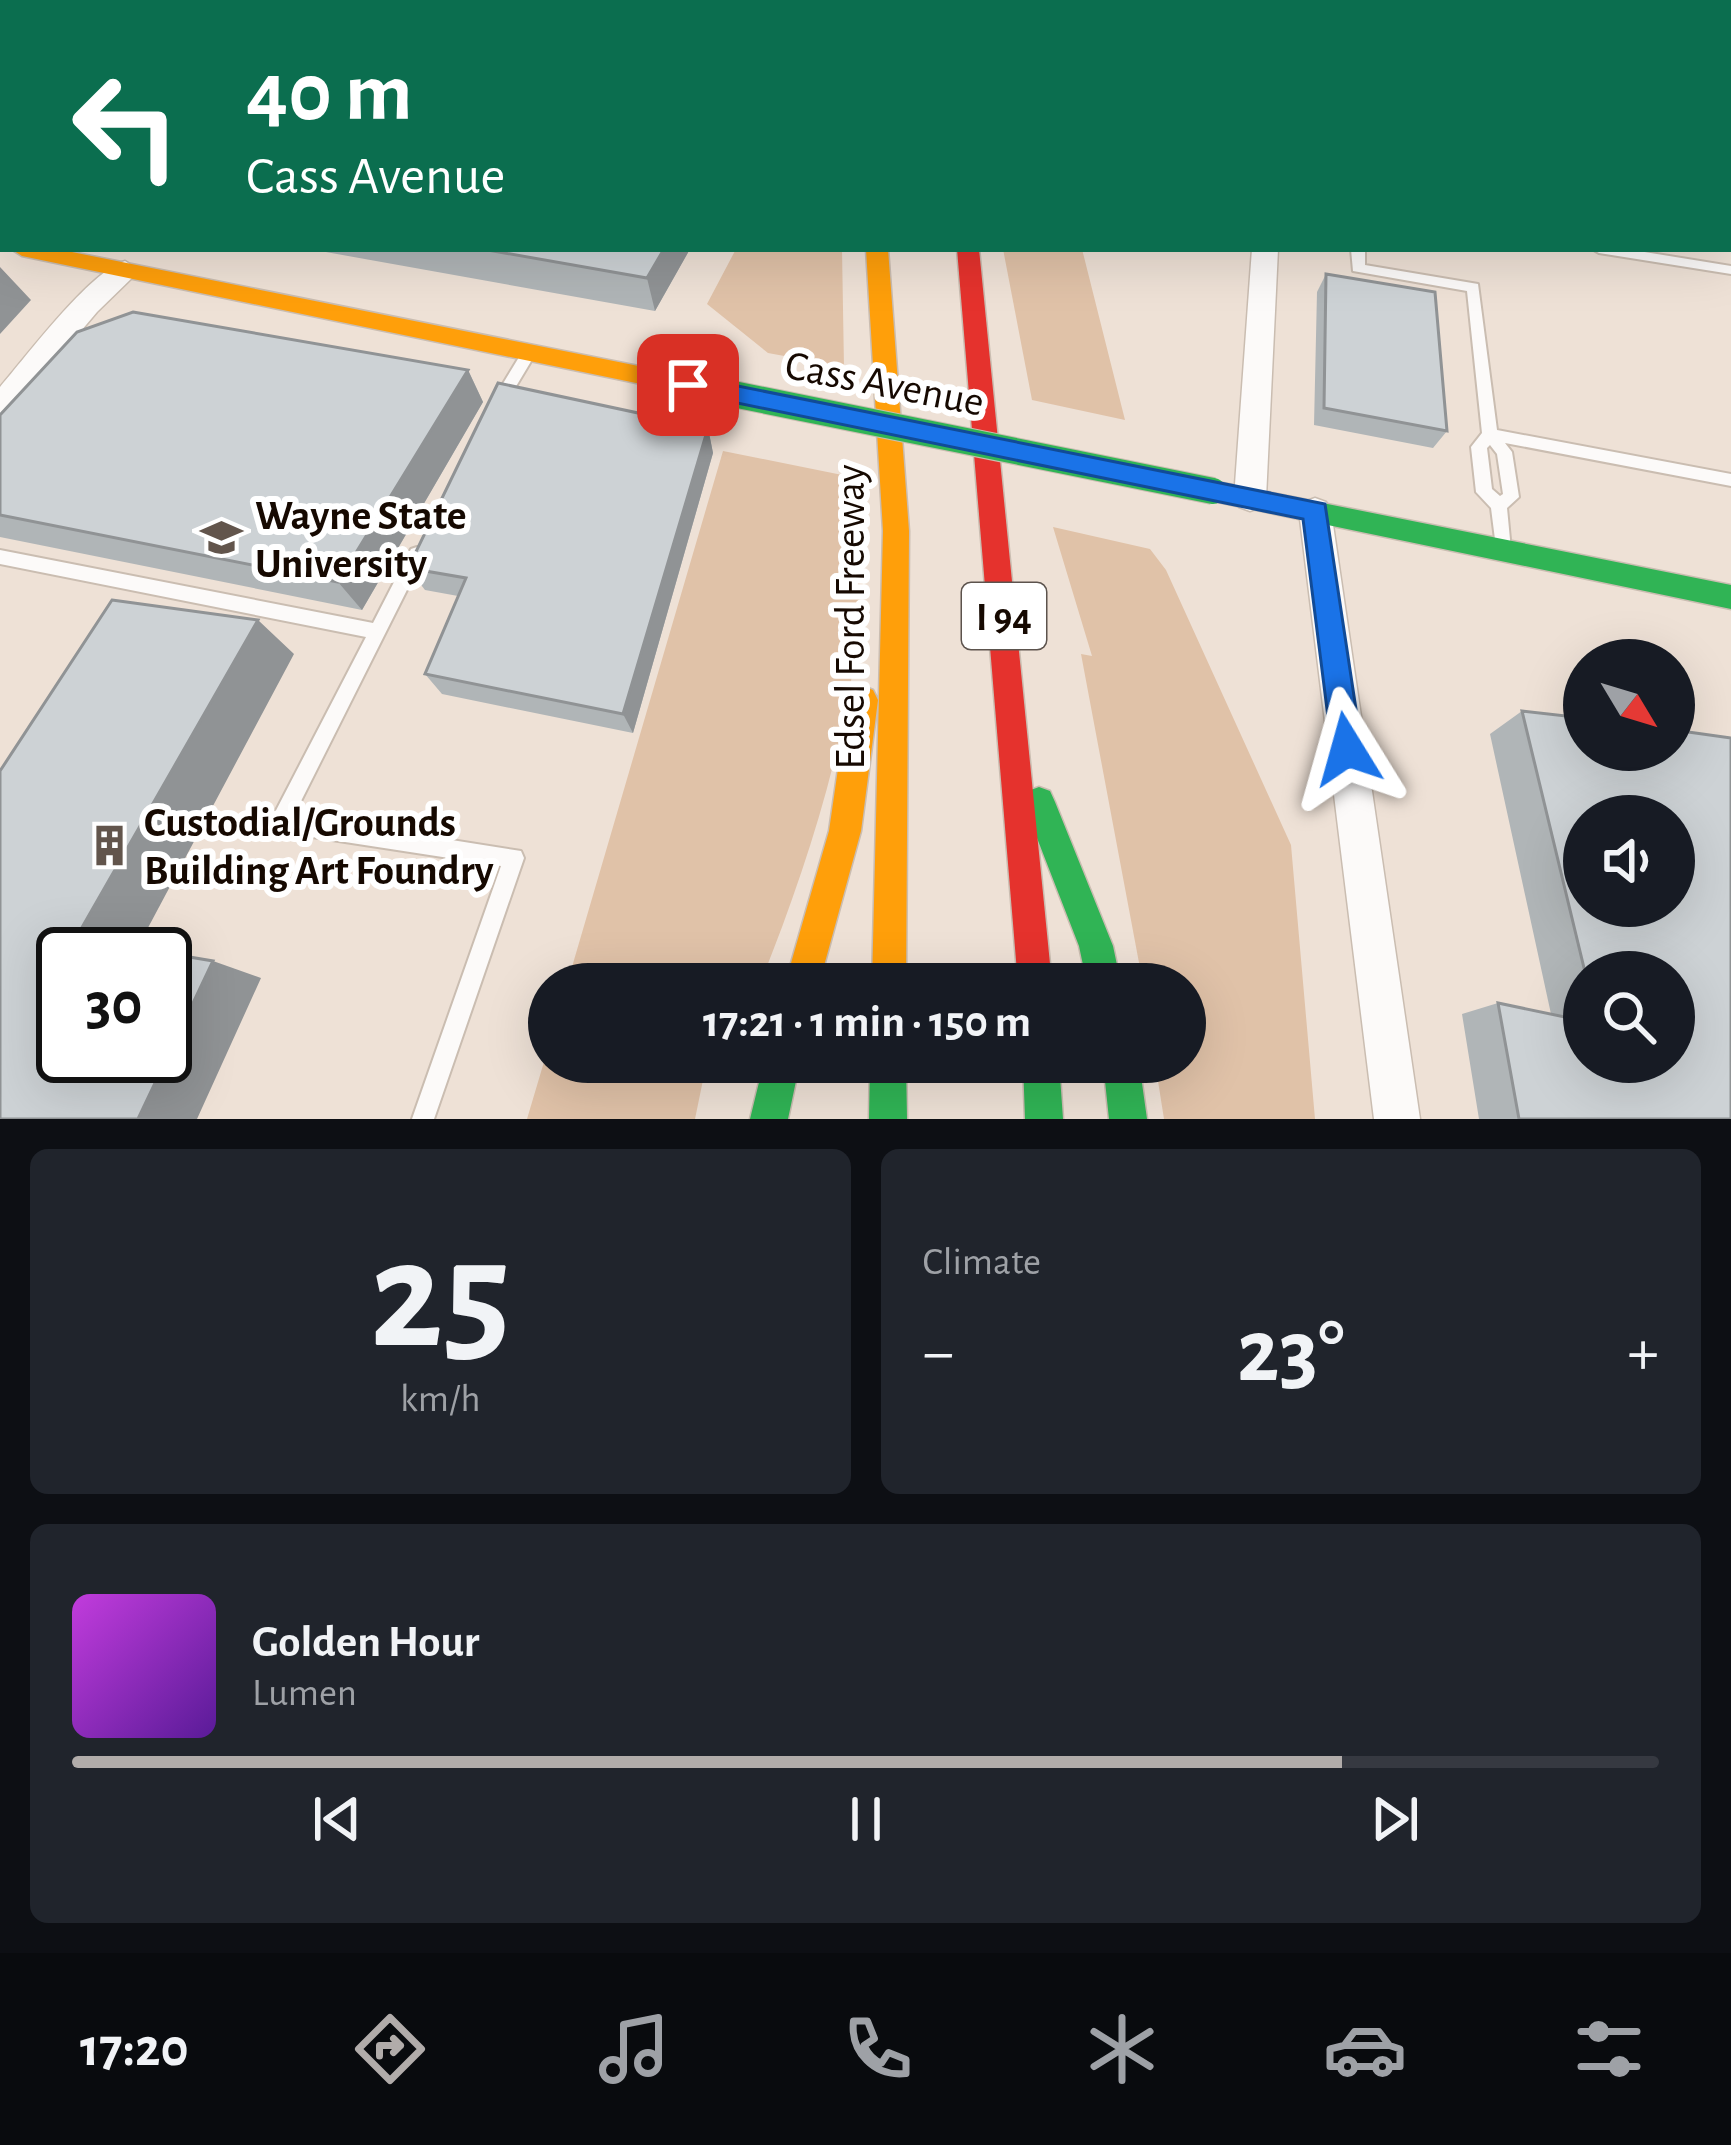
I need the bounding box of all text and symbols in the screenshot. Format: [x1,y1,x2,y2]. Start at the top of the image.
icon: left [48,48,204,204]
text: 40 m [246,52,413,136]
text: Cass Avenue [246,150,505,204]
pin [637,334,739,436]
street label: Cass Avenue [782,344,988,424]
icon: arrive [655,352,721,418]
street label: Edsel Ford Freeway [830,464,872,770]
place label: Wayne State University [255,495,467,585]
school or university icon: Wayne State University [198,515,244,561]
road number: I 94 [962,583,1046,649]
north arrow [1563,639,1695,771]
map controls [1563,639,1695,1083]
position arrow [1284,686,1410,812]
button: sound [1563,795,1695,927]
place label: Custodial/Grounds Building Art Foundry [144,802,494,892]
building icon: Custodial/Grounds Building Art Foundry [87,822,133,868]
speed limit sign: 30 [36,927,192,1083]
button: search [1563,951,1695,1083]
text: 17:21 · 1 min · 150 m [703,1000,1031,1045]
text: 25 [370,1220,511,1376]
text: Climate [923,1243,1041,1282]
text: 23° [1237,1308,1345,1398]
text: − [923,1320,954,1386]
text: + [1627,1320,1659,1386]
text: km/h [400,1380,480,1419]
text: Golden Hour [252,1620,479,1665]
text: Lumen [252,1674,357,1713]
icon: previous [304,1786,370,1852]
icon: pause [833,1786,899,1852]
icon: next [1362,1786,1428,1852]
icon: directions [348,2007,432,2091]
icon: music [592,2007,676,2091]
icon: phone [836,2007,920,2091]
icon: climate [1080,2007,1164,2091]
icon: car [1323,2007,1407,2091]
icon: filters [1567,2007,1651,2091]
text: 17:20 [80,2022,189,2076]

